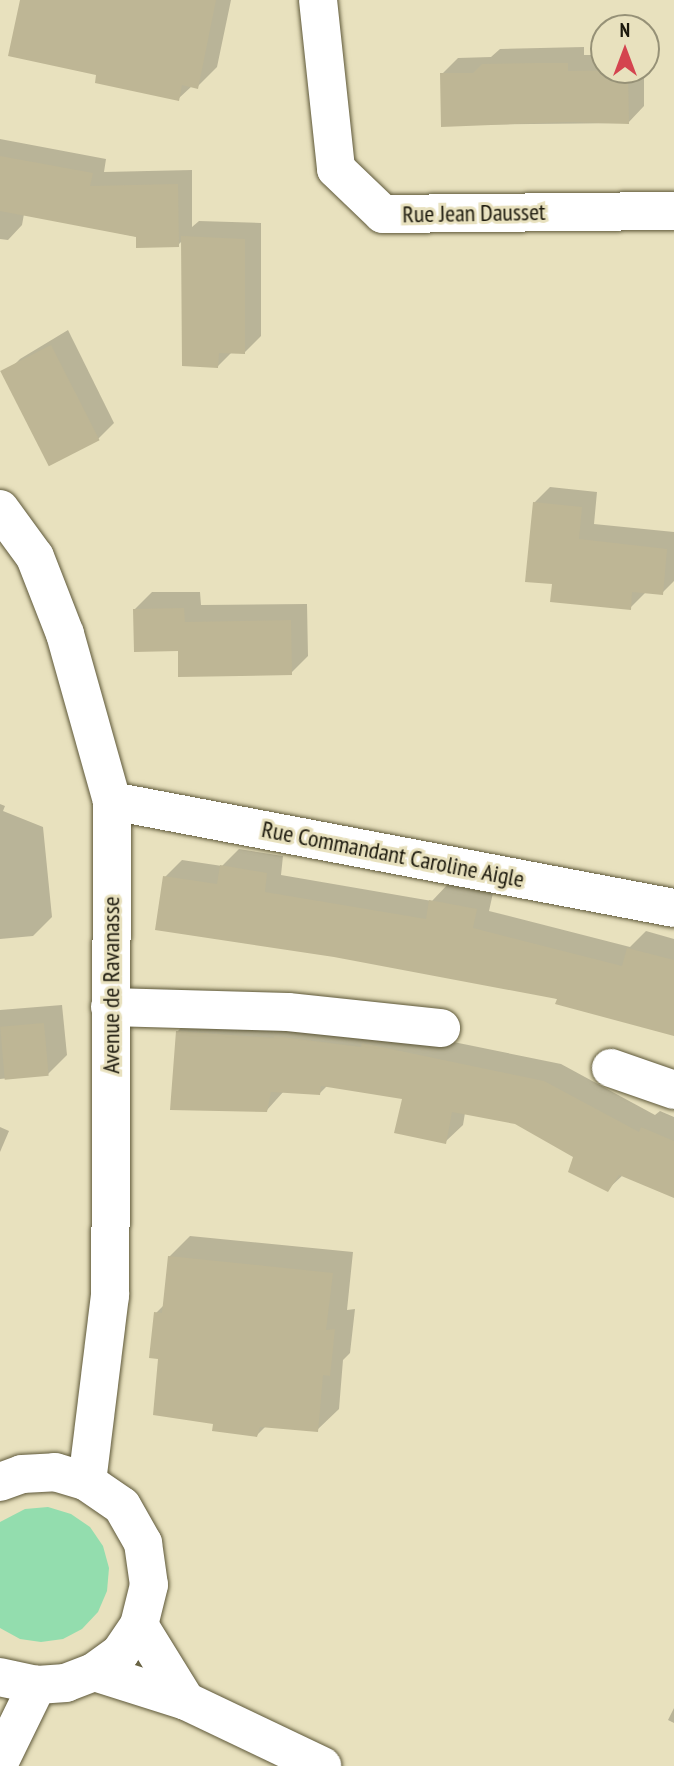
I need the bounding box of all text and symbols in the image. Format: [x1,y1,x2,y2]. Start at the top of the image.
north arrow [590,14,660,84]
text: N [620,18,630,42]
street label: Rue Jean Dausset [402,197,546,229]
street label: Rue Commandant Caroline Aigle [259,814,527,894]
street label: Avenue de Ravanasse [97,896,125,1074]

